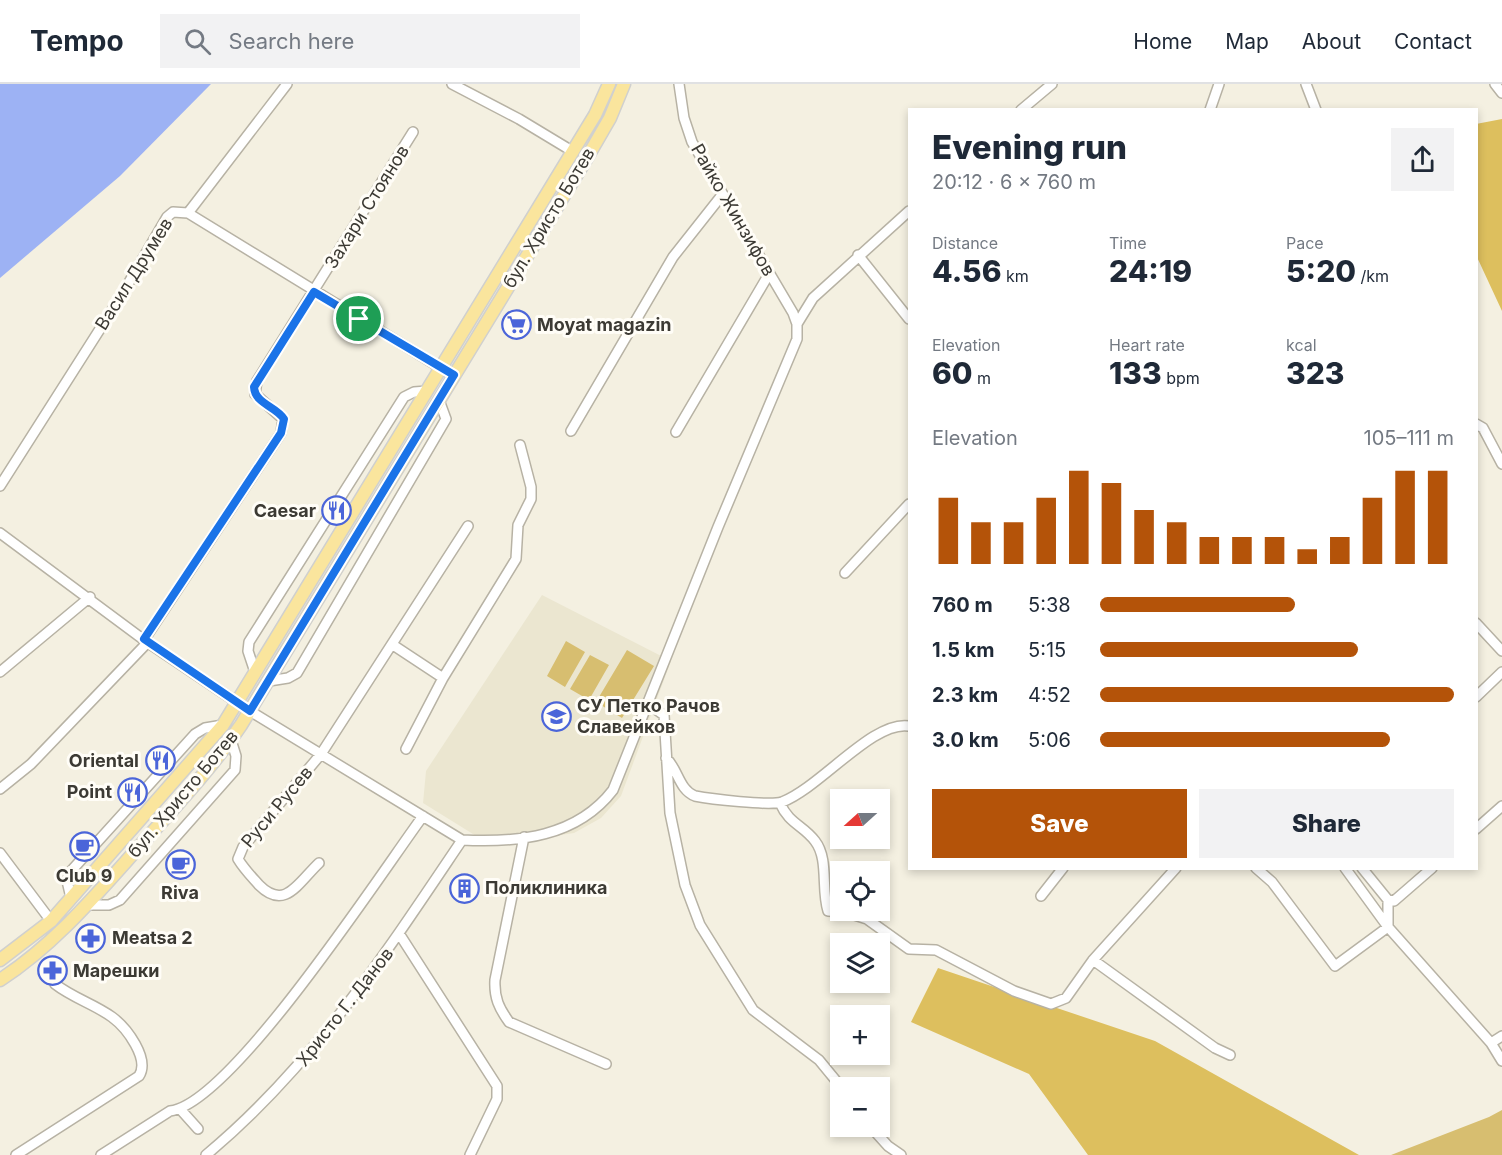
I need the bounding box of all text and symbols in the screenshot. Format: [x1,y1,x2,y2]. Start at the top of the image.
search box [160,14,580,68]
text: Tempo [30,24,124,58]
icon: search [181,25,214,58]
text: Search here [229,28,354,54]
text: Home [1133,29,1192,54]
text: Map [1225,29,1269,54]
text: About [1302,29,1361,54]
text: Contact [1394,29,1472,54]
text: Evening run [932,127,1127,167]
button: share [1391,128,1454,191]
street label: Райко Жинзифов [687,140,780,279]
street label: Захари Стоянов [320,141,413,272]
street label: бул. Христо Ботев [498,144,599,292]
text: 20:12 · 6 × 760 m [932,170,1096,194]
street label: Васил Друмев [91,214,176,334]
text: Distance [932,233,998,253]
text: Time [1109,233,1147,253]
text: Pace [1286,233,1324,253]
text: 4.56 [932,253,1002,289]
text: 24:19 [1109,253,1192,289]
text: 5:20 [1286,253,1356,289]
text: km [1002,266,1029,286]
text: /km [1356,266,1389,286]
pin [333,293,384,344]
icon: arrive [342,302,375,335]
supermarket icon: Moyat magazin [500,309,532,341]
place label: Moyat magazin [537,314,672,335]
text: Elevation [932,335,1001,355]
text: Heart rate [1109,335,1185,355]
text: kcal [1286,335,1317,355]
text: 60 [932,355,973,391]
text: 133 [1109,355,1162,391]
text: 323 [1286,355,1345,391]
text: m [973,368,991,388]
text: bpm [1162,368,1200,388]
text: Elevation [932,426,1018,450]
text: 105–111 m [1364,426,1454,450]
restaurant icon: Caesar [321,495,353,527]
place label: Caesar [254,500,316,521]
text: 760 m [932,593,993,617]
text: 5:38 [1028,593,1071,617]
text: 1.5 km [932,638,995,662]
text: 5:15 [1028,638,1066,662]
text: 2.3 km [932,683,998,707]
text: 4:52 [1028,683,1071,707]
place label: СУ Петко Рачов Славейков [577,695,720,737]
school or university icon: СУ Петко Рачов Славейков [540,700,572,732]
street label: бул. Христо Ботев [123,726,242,862]
text: 3.0 km [932,728,999,752]
text: 5:06 [1028,728,1071,752]
restaurant icon: Oriental [144,745,176,777]
place label: Oriental [69,750,139,771]
street label: Руси Русев [237,762,317,852]
restaurant icon: Point [117,776,149,808]
place label: Point [67,781,112,802]
north arrow [830,789,890,849]
map controls [830,789,890,1137]
button: Save [932,789,1187,858]
button: Share [1199,789,1454,858]
cafe icon: Club 9 [68,831,100,863]
cafe icon: Riva [164,848,196,880]
button: locate [830,861,890,921]
place label: Club 9 [56,865,112,886]
building icon: Поликлиника [448,872,480,904]
place label: Поликлиника [485,877,608,898]
place label: Riva [161,882,199,903]
pharmacy icon: Meatsa 2 [75,922,107,954]
place label: Meatsa 2 [112,927,193,948]
button: layers [830,933,890,993]
street label: Христо Г. Данов [292,943,397,1070]
pharmacy icon: Марешки [36,955,68,987]
place label: Марешки [73,960,159,981]
button: + [830,1005,890,1065]
button: − [830,1077,890,1137]

